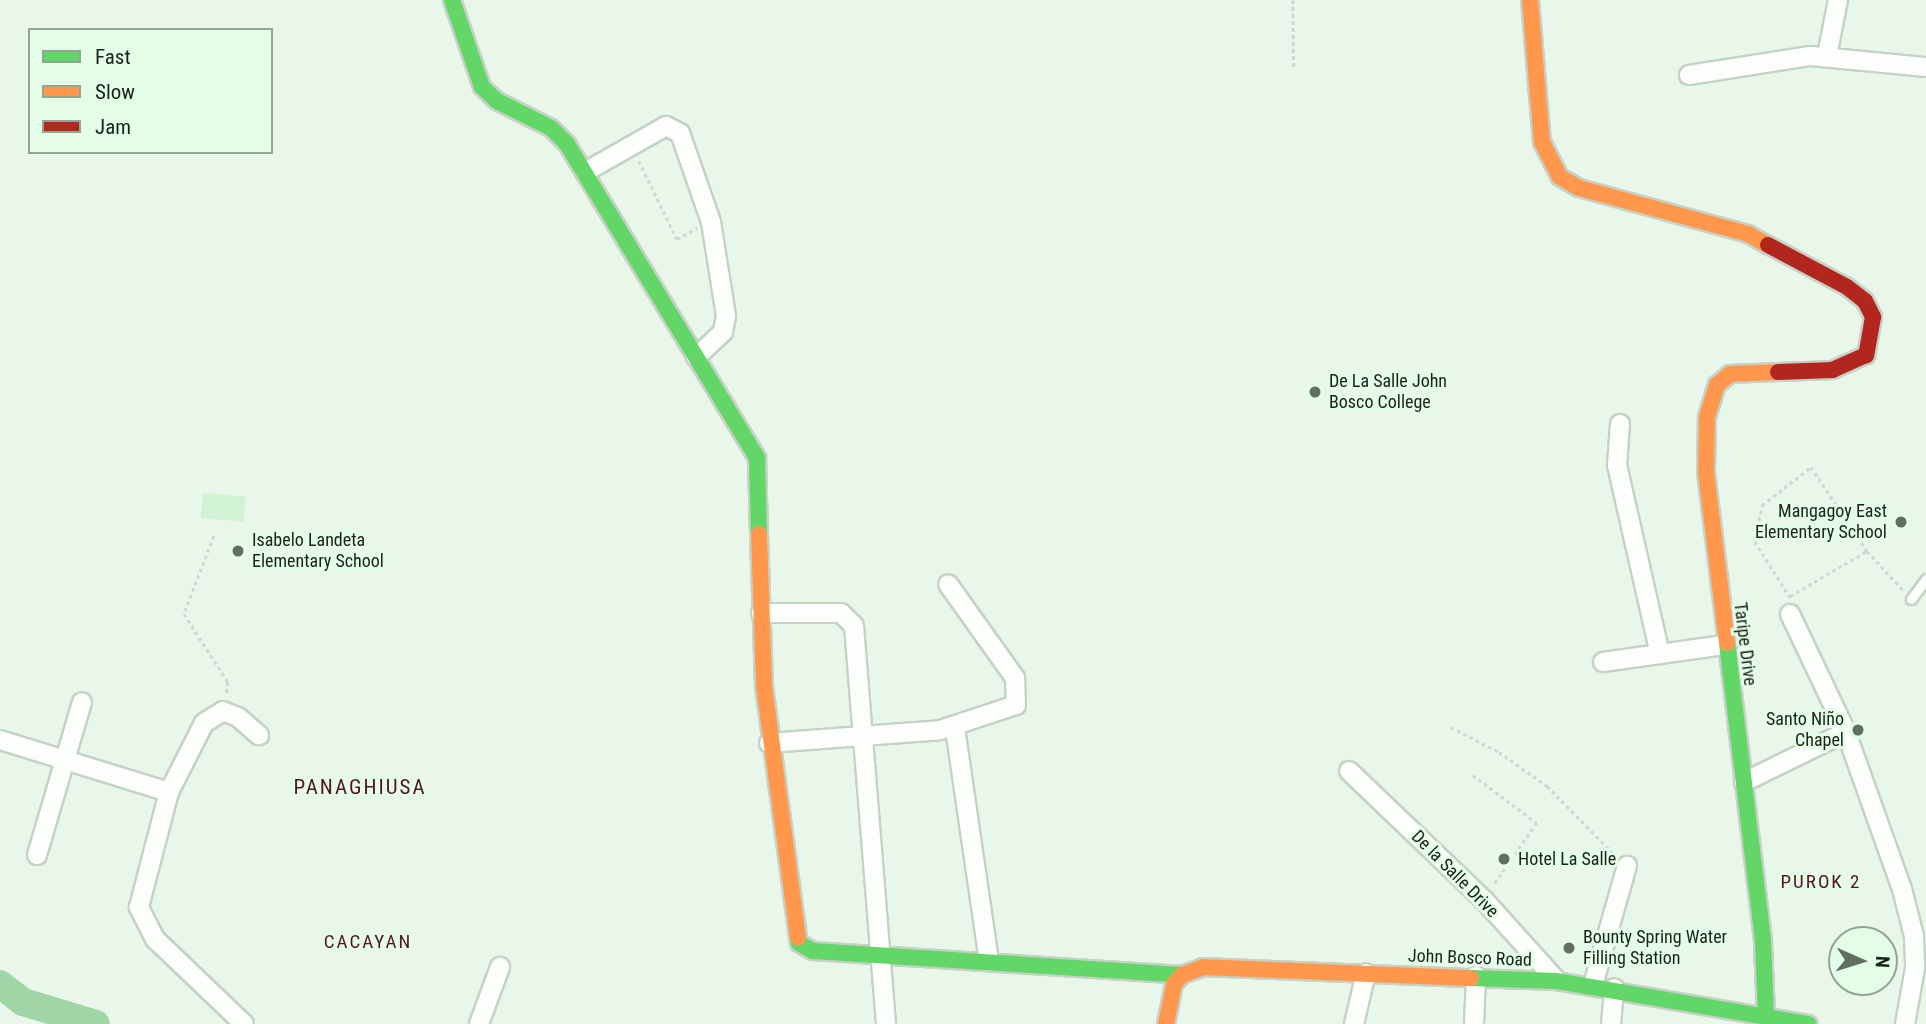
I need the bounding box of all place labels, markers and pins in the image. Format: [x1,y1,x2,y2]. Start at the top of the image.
place label: De La Salle John Bosco College [1329,371,1447,414]
marker: De La Salle John Bosco College [1307,384,1323,400]
place label: Mangagoy East Elementary School [1755,501,1887,544]
marker: Mangagoy East Elementary School [1893,514,1909,530]
place label: Isabelo Landeta Elementary School [252,530,384,572]
marker: Isabelo Landeta Elementary School [230,543,246,559]
place label: Santo Niño Chapel [1766,709,1844,752]
marker: Santo Niño Chapel [1850,722,1866,738]
place label: Hotel La Salle [1518,848,1616,870]
marker: Hotel La Salle [1496,851,1512,867]
place label: Bounty Spring Water Filling Station [1583,927,1727,970]
marker: Bounty Spring Water Filling Station [1561,940,1577,956]

